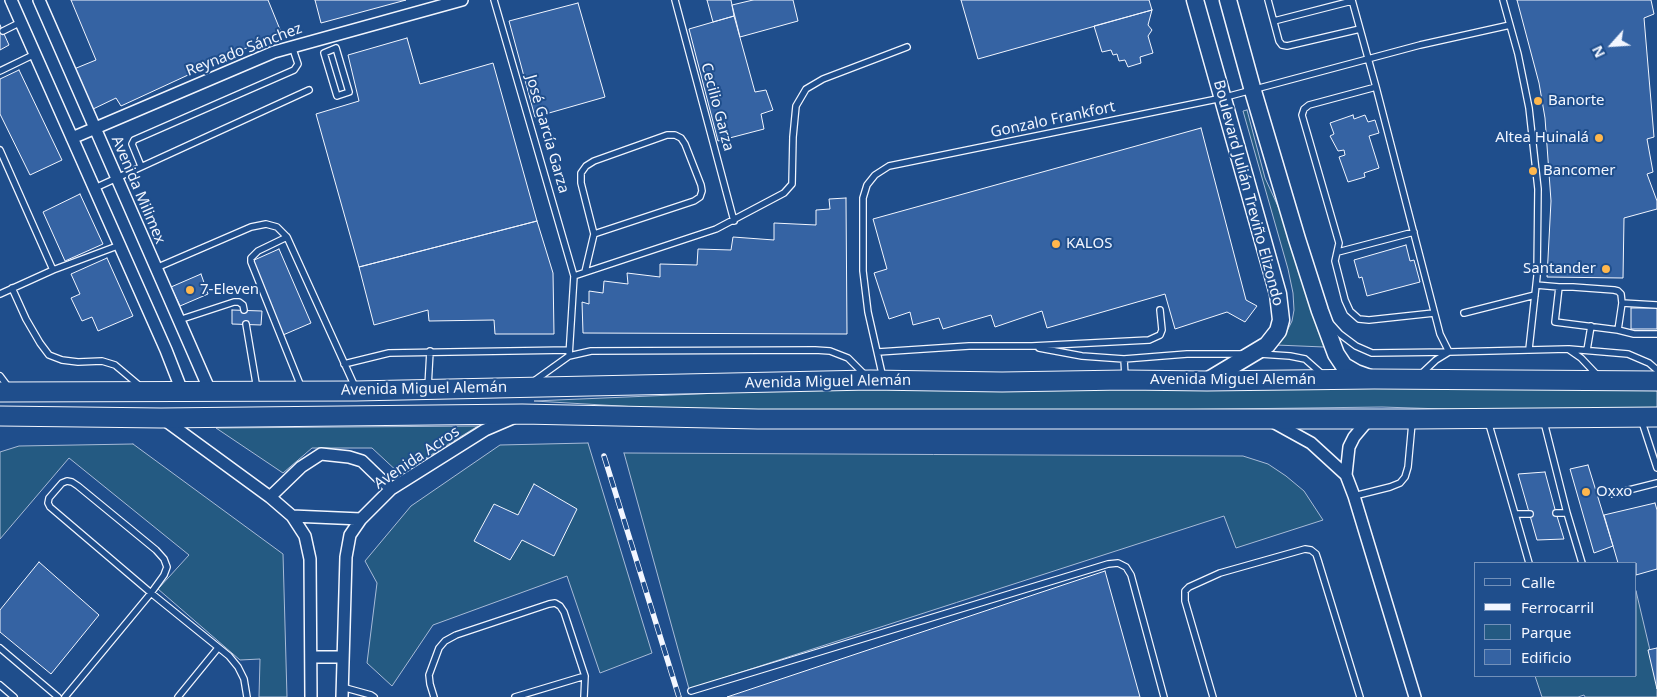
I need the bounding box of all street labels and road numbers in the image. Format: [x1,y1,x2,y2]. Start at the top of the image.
street label: Reynado Sánchez [183,20,305,80]
street label: Cecilio Garza [697,61,737,153]
street label: José García Garza [521,73,573,195]
street label: Boulevard Julián Treviño Elizondo [1209,78,1287,308]
street label: Gonzalo Frankfort [989,98,1117,142]
street label: Avenida Milimex [107,133,169,247]
street label: Avenida Miguel Alemán [1150,371,1316,389]
street label: Avenida Miguel Alemán [745,372,911,392]
street label: Avenida Miguel Alemán [341,379,507,399]
street label: Avenida Acros [371,423,463,493]

